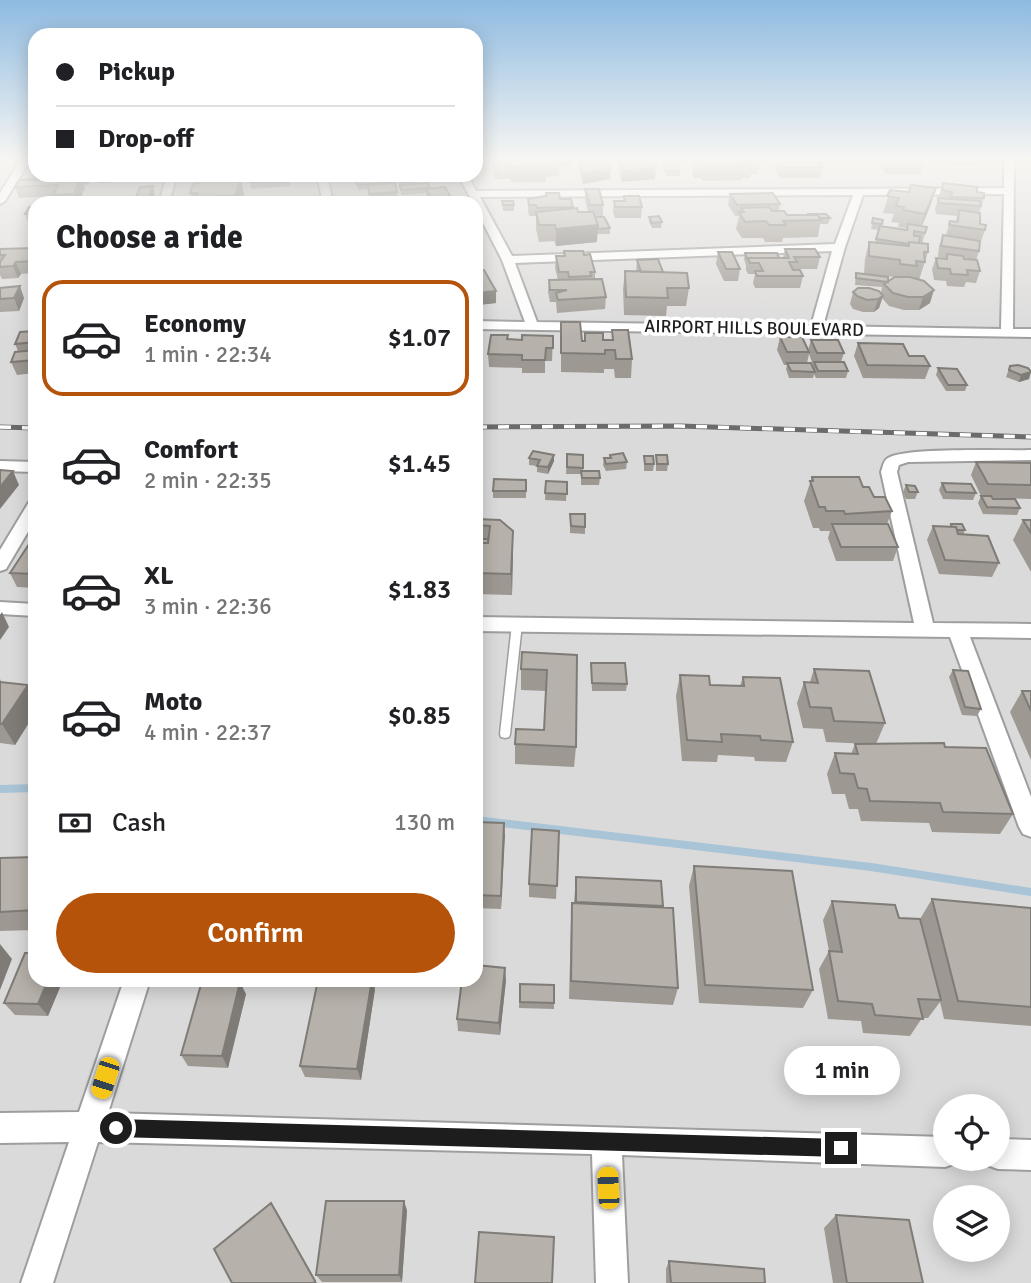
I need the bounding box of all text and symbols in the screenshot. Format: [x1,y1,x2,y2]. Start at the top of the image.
text: Pickup [98,56,175,88]
text: Drop-off [98,123,194,155]
text: Choose a ride [56,218,243,257]
icon: car [60,307,123,370]
text: Economy [144,308,246,340]
street label: AIRPORT HILLS BOULEVARD [644,315,864,341]
text: $1.07 [388,322,451,354]
text: 1 min · 22:34 [144,340,272,369]
icon: car [60,433,123,496]
text: Comfort [144,434,238,466]
text: $1.45 [388,448,451,480]
text: 2 min · 22:35 [144,466,272,495]
icon: car [60,559,123,622]
text: XL [144,560,174,592]
text: $1.83 [388,574,451,606]
text: 3 min · 22:36 [144,592,272,621]
icon: car [60,685,123,748]
text: Moto [144,686,202,718]
text: $0.85 [388,700,451,732]
text: 4 min · 22:37 [144,718,272,747]
icon: cash [56,804,94,842]
text: Cash [112,807,166,839]
text: 130 m [394,808,455,837]
button: Confirm [56,893,455,973]
callout: 1 min [783,1046,899,1096]
car [89,1055,122,1101]
text: 1 min [814,1056,870,1085]
map controls [933,1094,1010,1262]
button: locate [933,1094,1010,1171]
route start [100,1112,132,1144]
route end [825,1132,857,1164]
car [597,1166,620,1210]
button: layers [933,1185,1010,1262]

